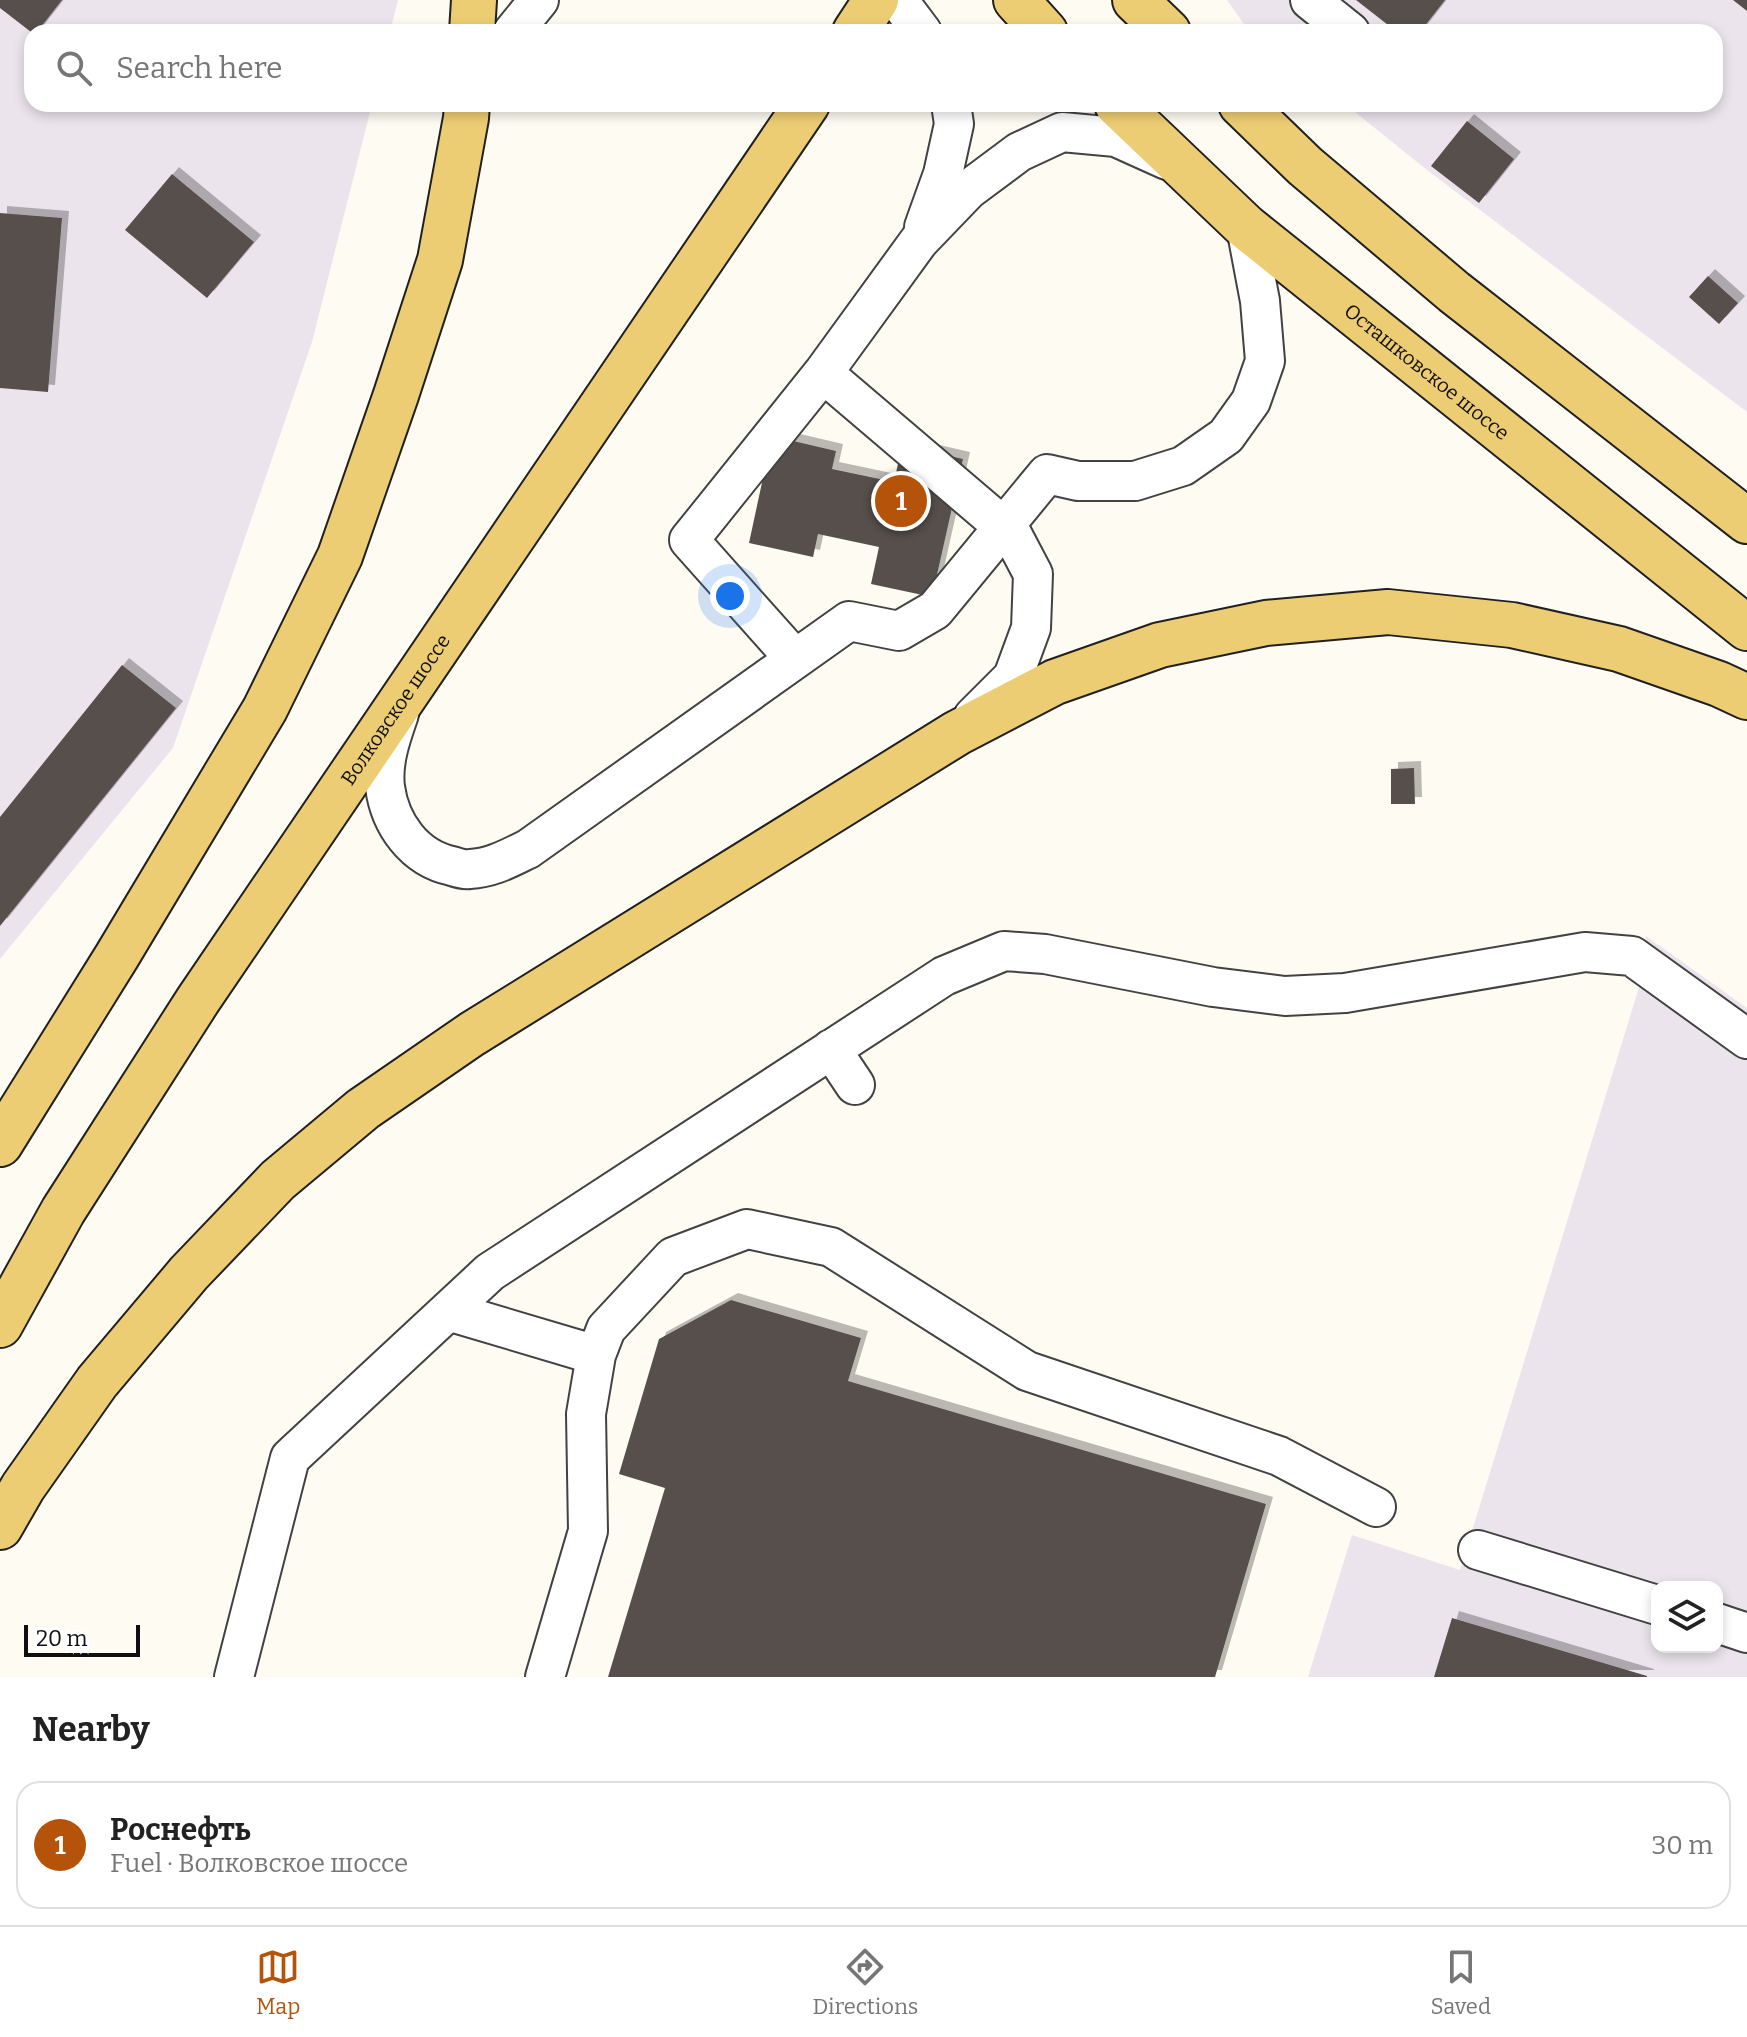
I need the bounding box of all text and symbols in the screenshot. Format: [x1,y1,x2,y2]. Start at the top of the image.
search box [24,24,1723,112]
icon: search [52,46,96,90]
text: Search here [116,50,283,86]
street label: Осташковское шоссе [1340,299,1514,445]
pin: 1 [875,471,927,531]
your location [710,576,750,616]
street label: Волковское шоссе [336,630,455,789]
map controls [1651,1581,1723,1653]
button: layers [1651,1581,1723,1653]
scale bar [24,1621,140,1657]
text: 20 m [36,1625,87,1652]
text: Nearby [32,1709,150,1750]
text: Роснефть [110,1812,251,1848]
text: 1 [54,1830,66,1861]
text: 30 m [1652,1830,1713,1861]
text: Fuel · Волковское шоссе [110,1848,408,1879]
tab: Map [256,1945,300,2020]
tab: Directions [813,1945,918,2020]
tab: Saved [1431,1945,1491,2020]

